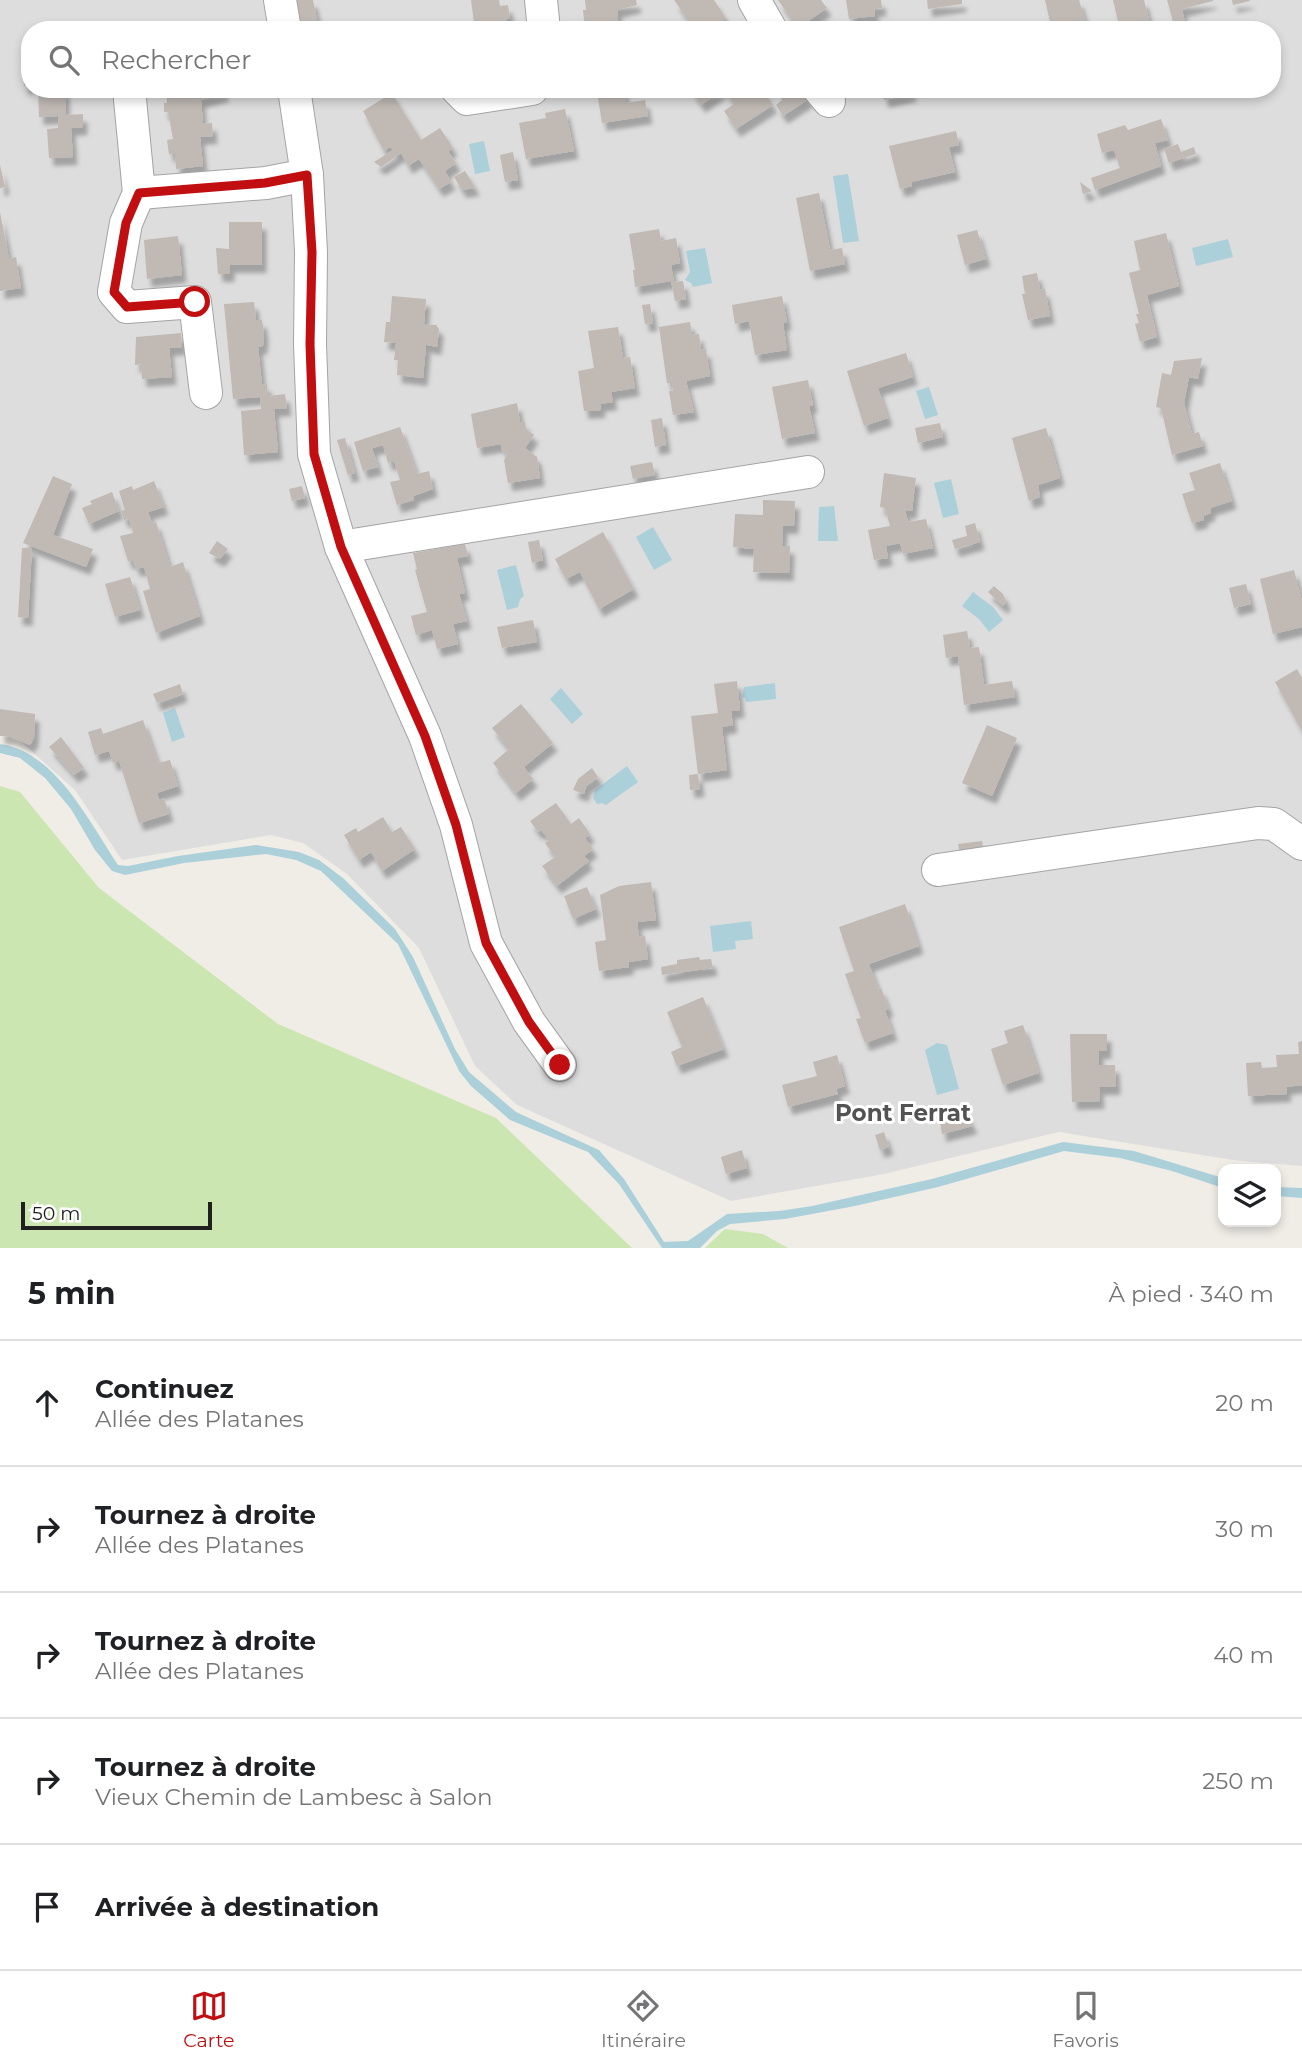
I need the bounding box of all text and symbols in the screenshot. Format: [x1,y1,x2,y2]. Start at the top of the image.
search box [21,21,1281,98]
icon: search [45,41,83,79]
text: Rechercher [101,44,251,76]
route start [179,286,210,317]
route end [544,1049,575,1080]
district label: Pont Ferrat [835,1099,971,1127]
map controls [1218,1164,1281,1227]
button: layers [1218,1164,1281,1227]
scale bar [21,1199,212,1231]
text: 50 m [32,1202,80,1225]
text: 5 min [28,1275,116,1312]
text: À pied · 340 m [1109,1280,1274,1308]
text: Continuez [95,1373,234,1405]
icon: ahead [28,1384,66,1422]
text: 20 m [1215,1389,1274,1417]
text: Allée des Platanes [95,1405,304,1433]
text: Tournez à droite [95,1499,316,1531]
icon: right [28,1510,66,1548]
text: 30 m [1215,1515,1274,1543]
text: Allée des Platanes [95,1531,304,1559]
text: Tournez à droite [95,1625,316,1657]
icon: right [28,1636,66,1674]
text: 40 m [1213,1641,1274,1669]
text: Allée des Platanes [95,1657,304,1685]
text: Tournez à droite [95,1751,316,1783]
icon: right [28,1762,66,1800]
text: 250 m [1202,1767,1274,1795]
text: Vieux Chemin de Lambesc à Salon [95,1783,493,1811]
icon: arrive [28,1888,66,1926]
text: Arrivée à destination [95,1891,379,1923]
tab: Carte [183,1987,235,2052]
tab: Itinéraire [601,1987,686,2052]
tab: Favoris [1052,1987,1119,2052]

